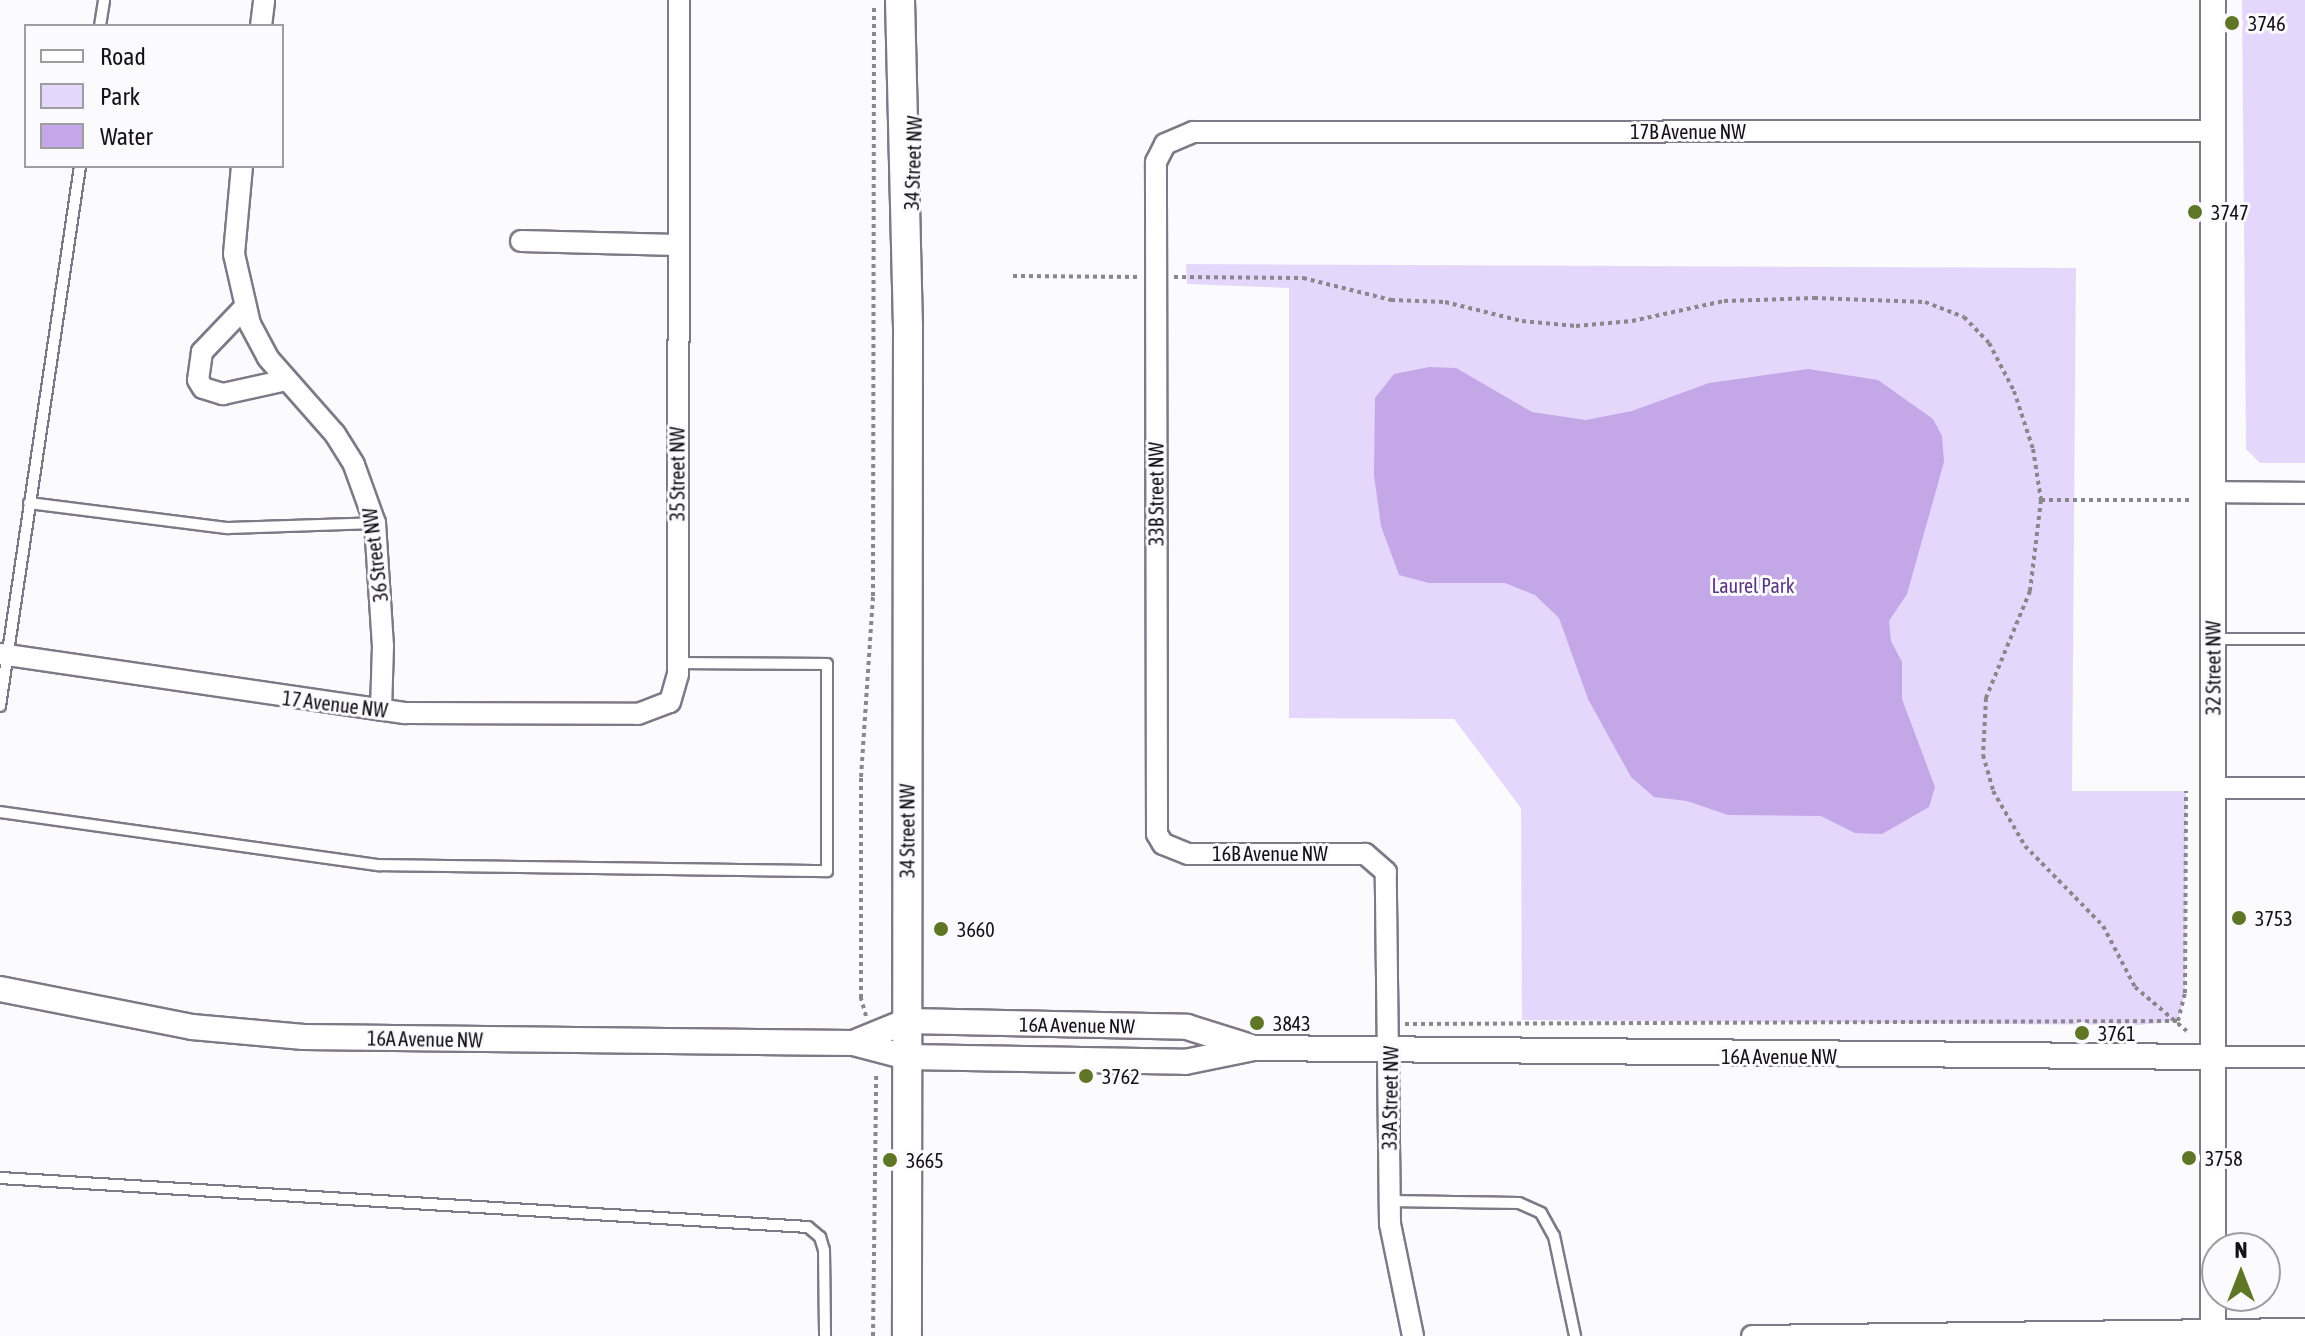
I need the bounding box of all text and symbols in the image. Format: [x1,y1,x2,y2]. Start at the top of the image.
place label: 3746 [2248,11,2286,35]
marker: 3746 [2223,14,2241,32]
legend [24,24,284,168]
text: Road [100,43,146,70]
text: Park [100,83,140,110]
street label: 34 Street NW [899,115,927,211]
street label: 17B Avenue NW [1630,119,1746,143]
text: Water [100,123,153,150]
place label: 3747 [2211,200,2249,224]
marker: 3747 [2186,203,2204,221]
street label: 35 Street NW [665,427,689,521]
street label: 33B Street NW [1144,442,1168,546]
street label: 36 Street NW [357,507,393,603]
park label: Laurel Park [1711,573,1795,597]
street label: 32 Street NW [2201,621,2225,715]
street label: 17 Avenue NW [281,686,389,722]
street label: 34 Street NW [895,784,919,878]
street label: 16B Avenue NW [1212,841,1328,865]
place label: 3753 [2255,906,2293,930]
marker: 3753 [2230,909,2248,927]
place label: 3660 [957,917,995,941]
marker: 3660 [932,920,950,938]
place label: 3843 [1273,1011,1311,1035]
street label: 16A Avenue NW [1019,1012,1135,1038]
marker: 3843 [1248,1014,1266,1032]
place label: 3761 [2098,1021,2136,1045]
marker: 3761 [2073,1024,2091,1042]
street label: 16A Avenue NW [367,1026,483,1052]
street label: 16A Avenue NW [1721,1044,1837,1068]
street label: 33A Street NW [1377,1046,1403,1150]
place label: 3762 [1102,1064,1140,1088]
marker: 3762 [1077,1067,1095,1085]
place label: 3758 [2205,1146,2243,1170]
place label: 3665 [906,1148,944,1172]
marker: 3758 [2180,1149,2198,1167]
marker: 3665 [881,1151,899,1169]
north arrow [2201,1232,2281,1312]
text: N [2235,1237,2247,1263]

